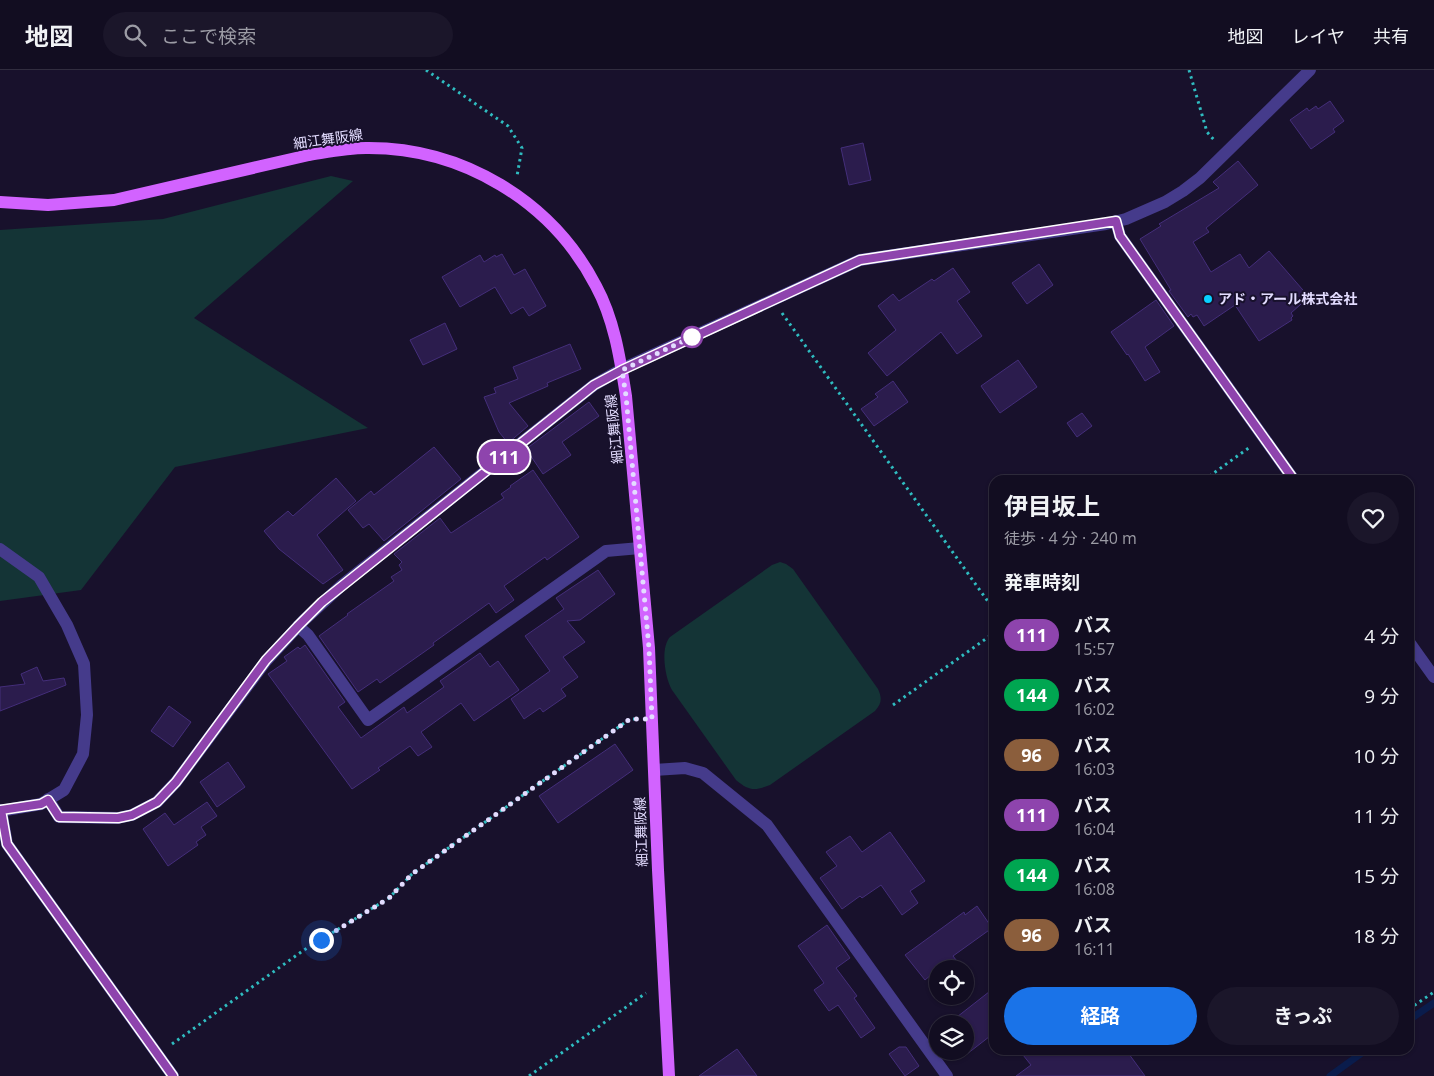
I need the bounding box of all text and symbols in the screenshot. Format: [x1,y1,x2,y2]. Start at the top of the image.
search box [103,12,453,57]
text: 地図 [25,19,73,52]
icon: search [121,21,149,49]
text: ここで検索 [161,23,256,49]
text: 地図 [1228,24,1264,48]
text: レイヤ [1292,24,1345,48]
text: 共有 [1373,24,1409,48]
street label: 細江舞阪線 [292,124,364,153]
place label: アド・アール株式会社 [1218,289,1357,308]
marker: アド・アール株式会社 [1202,293,1214,305]
unlabelled marker [681,326,703,348]
street label: 細江舞阪線 [600,393,627,465]
line badge: 111 [475,441,533,473]
text: 111 [489,445,519,469]
text: 伊目坂上 [1004,489,1100,522]
button: heart [1347,492,1399,544]
text: 徒歩 · 4 分 · 240 m [1004,527,1137,549]
text: 発車時刻 [1004,569,1080,595]
text: バス [1074,612,1112,638]
text: 111 [1016,623,1047,647]
text: 4 分 [1364,623,1399,649]
text: 15:57 [1074,638,1115,660]
text: バス [1074,672,1112,698]
text: 144 [1016,683,1047,707]
text: 9 分 [1364,683,1399,709]
text: 16:02 [1074,698,1115,720]
text: バス [1074,732,1112,758]
text: 96 [1021,743,1042,767]
text: 10 分 [1353,743,1399,769]
text: 16:03 [1074,758,1115,780]
text: バス [1074,792,1112,818]
street label: 細江舞阪線 [630,797,651,867]
text: 111 [1016,803,1047,827]
text: 11 分 [1353,803,1399,829]
text: 16:04 [1074,818,1115,840]
text: バス [1074,852,1112,878]
text: 144 [1016,863,1047,887]
text: 15 分 [1353,863,1399,889]
text: 16:08 [1074,878,1115,900]
text: バス [1074,912,1112,938]
text: 96 [1021,923,1042,947]
text: 18 分 [1353,923,1399,949]
your location [309,928,334,953]
text: 16:11 [1074,938,1115,960]
map controls [929,960,974,1060]
button: locate [929,960,974,1005]
button: 経路 [1004,987,1197,1045]
button: きっぷ [1207,987,1399,1045]
button: layers [929,1015,974,1060]

